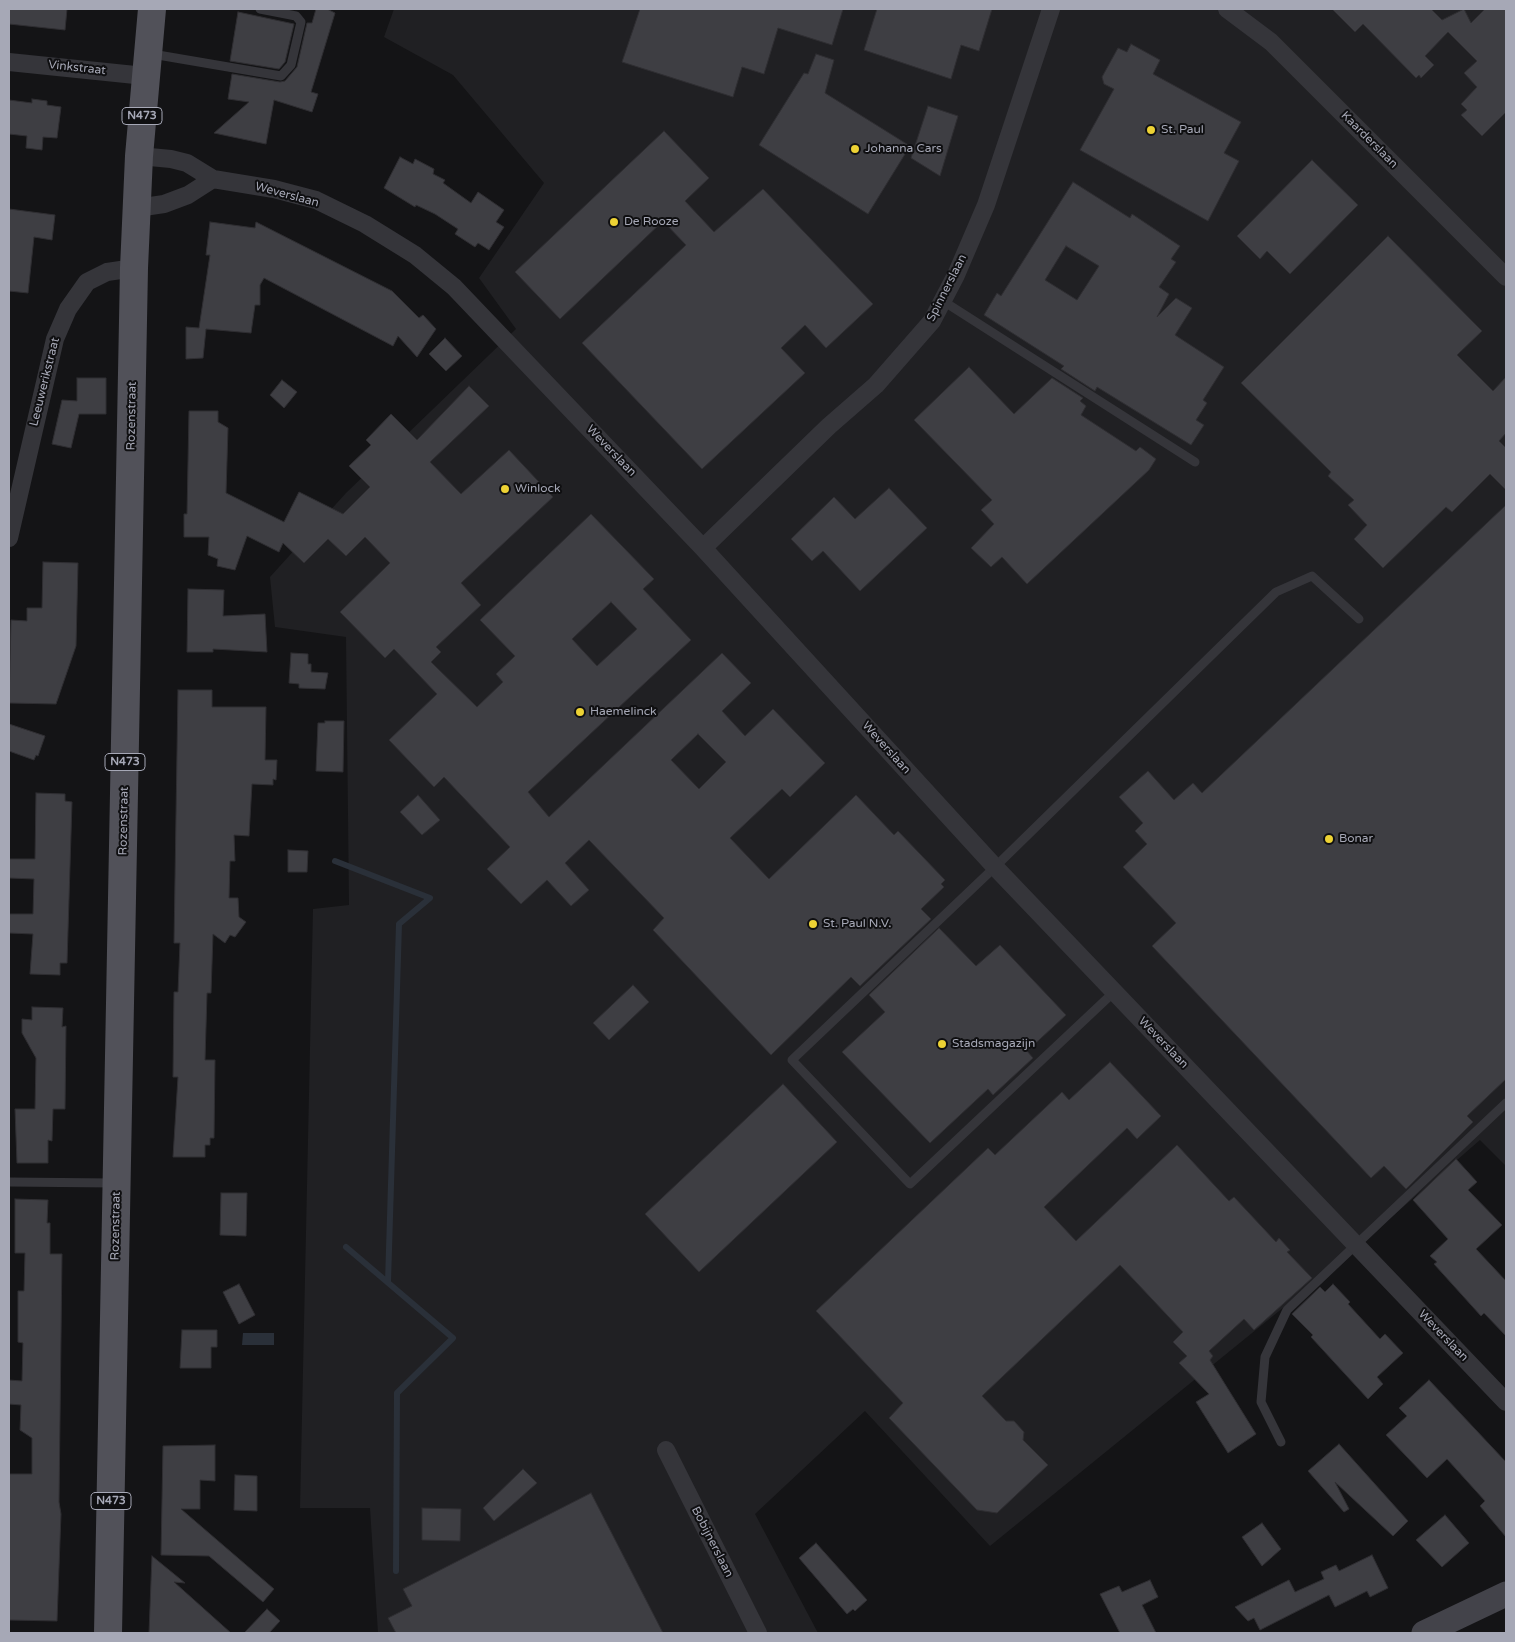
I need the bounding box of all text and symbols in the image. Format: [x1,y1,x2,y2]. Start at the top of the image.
street label: Vinkstraat [48,58,106,78]
road number: N473 [122,108,162,124]
street label: Kaarderslaan [1338,109,1400,171]
place label: St. Paul [1161,123,1204,137]
marker: St. Paul [1145,124,1157,136]
place label: Johanna Cars [865,142,942,156]
marker: Johanna Cars [849,143,861,155]
street label: Weverslaan [253,180,321,210]
place label: De Rooze [624,215,679,229]
marker: De Rooze [608,216,620,228]
street label: Spinnerslaan [924,252,970,324]
street label: Leeuwerikstraat [27,336,63,428]
street label: Rozenstraat [124,382,140,450]
street label: Weverslaan [583,422,639,480]
place label: Winlock [515,482,561,496]
marker: Winlock [499,483,511,495]
place label: Haemelinck [590,705,657,719]
marker: Haemelinck [574,706,586,718]
street label: Weverslaan [859,719,913,777]
road number: N473 [105,754,145,770]
street label: Rozenstraat [116,787,132,855]
place label: Bonar [1339,832,1373,846]
marker: Bonar [1323,833,1335,845]
place label: St. Paul N.V. [823,917,891,931]
marker: St. Paul N.V. [807,918,819,930]
street label: Weverslaan [1135,1014,1191,1072]
place label: Stadsmagazijn [952,1037,1035,1051]
marker: Stadsmagazijn [936,1038,948,1050]
street label: Rozenstraat [108,1192,124,1260]
street label: Weverslaan [1415,1307,1471,1365]
road number: N473 [91,1492,131,1510]
street label: Bobijnerslaan [688,1504,736,1580]

